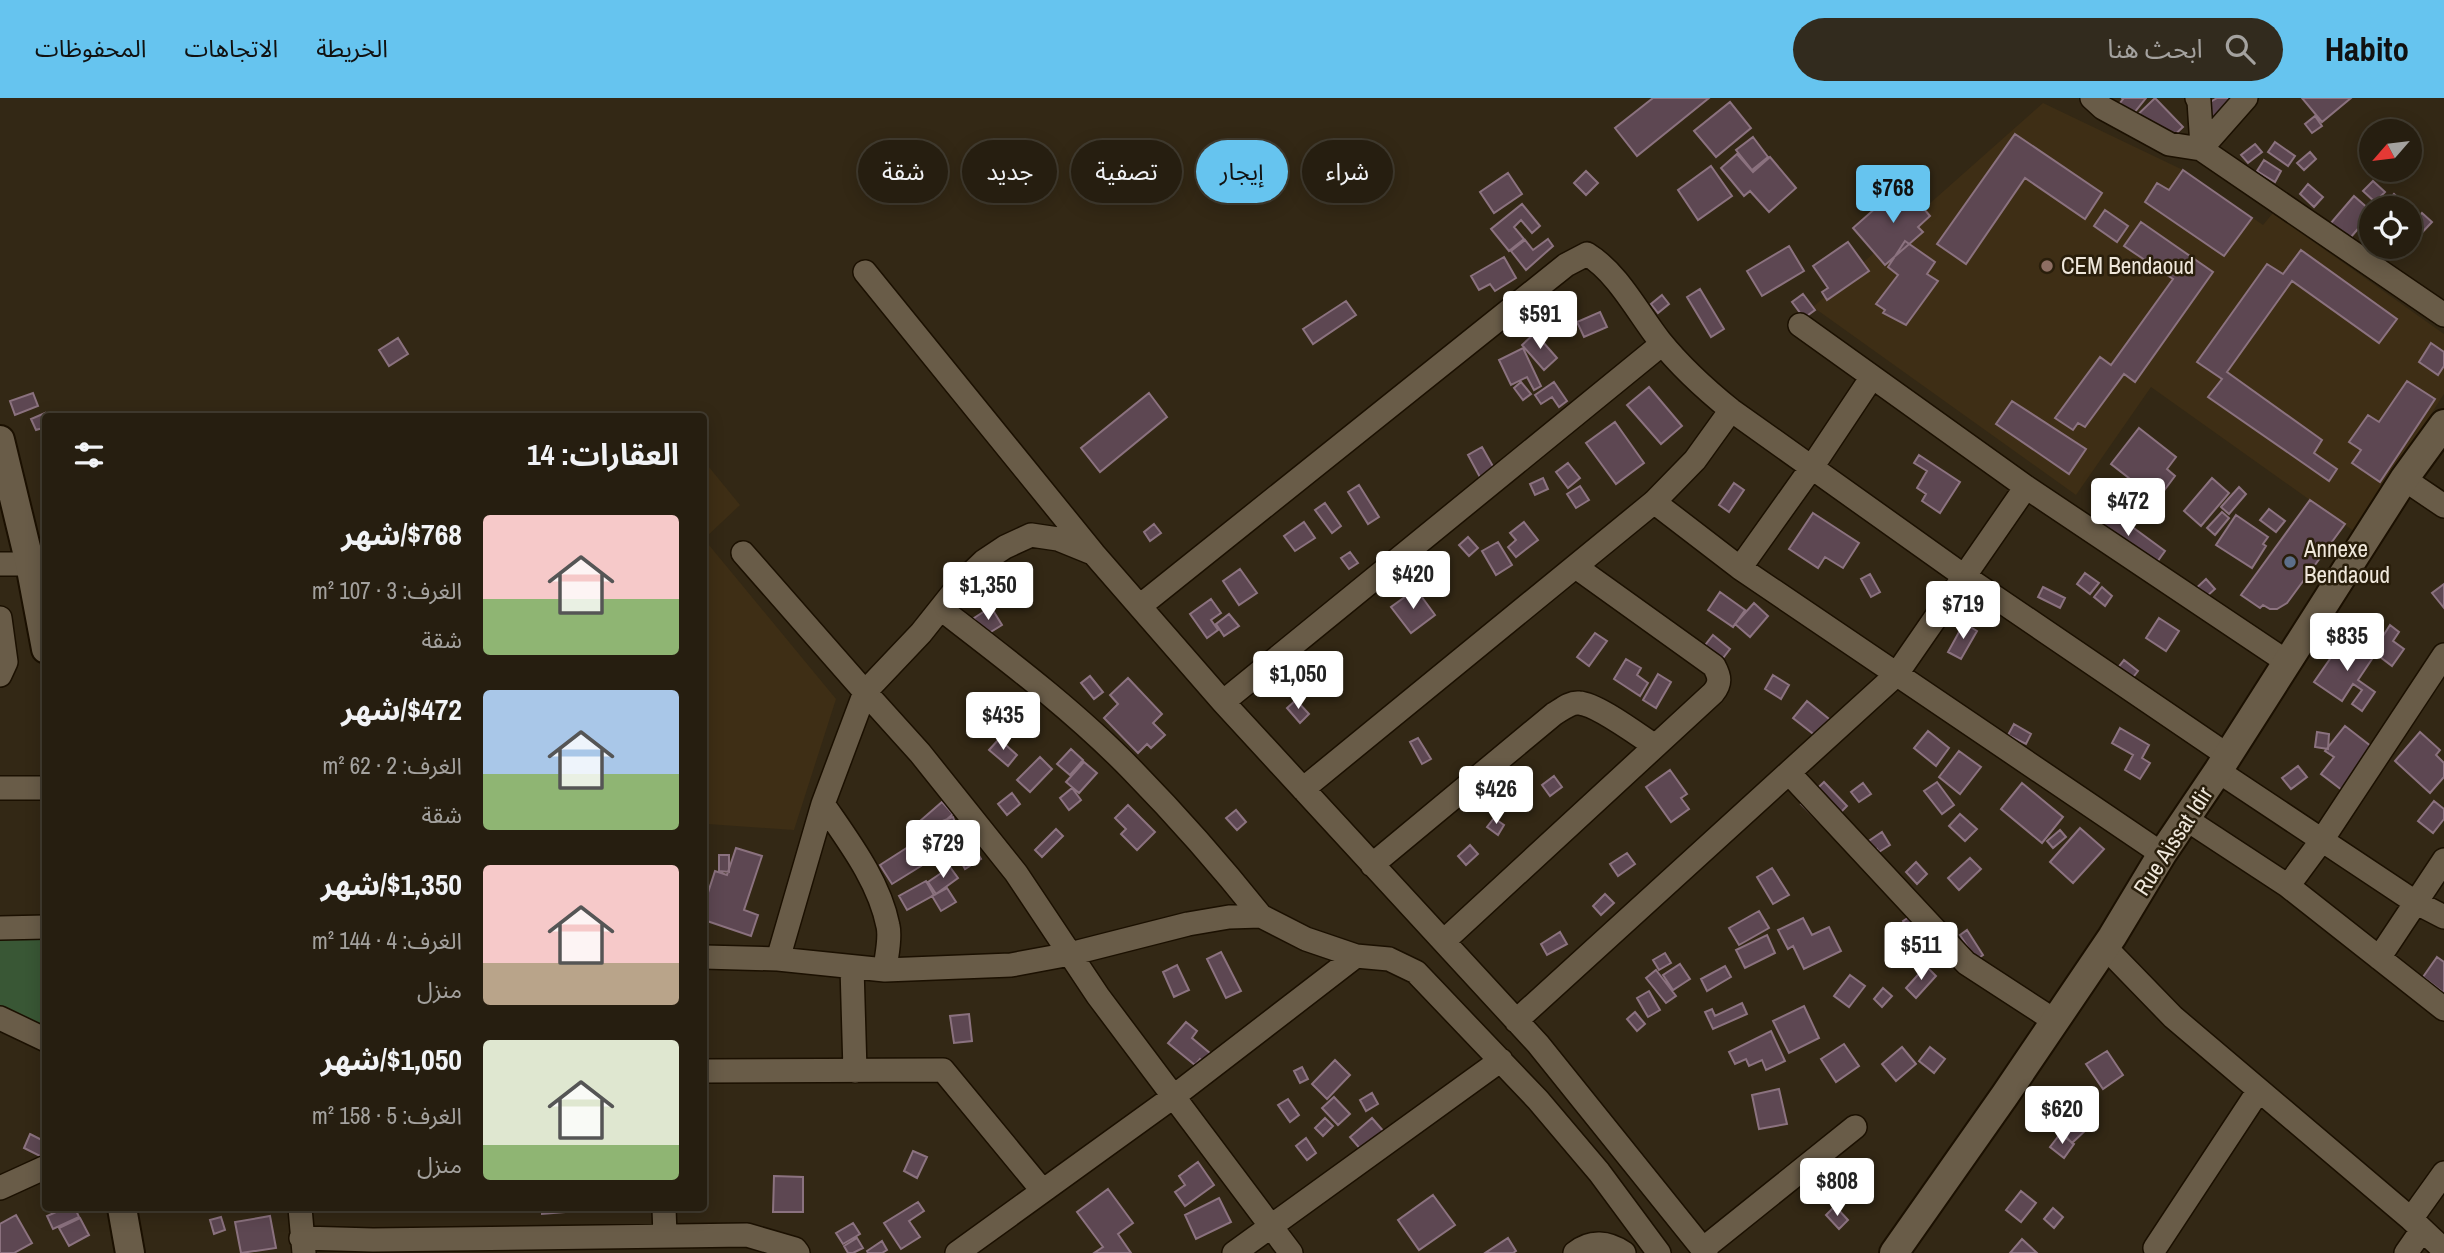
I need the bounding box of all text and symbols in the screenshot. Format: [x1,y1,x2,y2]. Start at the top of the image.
search box [1793,18,2283,81]
text: Habito [2325,27,2409,71]
icon: search [2221,30,2259,68]
text: ابحث هنا [2107,31,2203,66]
text: المحفوظات [35,32,146,64]
text: الاتجاهات [184,32,278,64]
text: الخريطة [316,32,388,64]
north arrow [2359,119,2422,182]
map controls [2359,119,2422,259]
chip: شقة [858,140,948,203]
chip: جديد [962,140,1057,203]
chip: تصفية [1071,140,1182,203]
chip: إيجار [1196,140,1288,203]
chip: شراء [1302,140,1393,203]
pin: $768 [1852,166,1934,225]
text: $768 [1872,172,1914,203]
button: locate [2359,196,2422,259]
place label: CEM Bendaoud [2061,250,2194,281]
marker: CEM Bendaoud [2039,258,2055,274]
pin: $591 [1499,292,1581,351]
text: $591 [1519,298,1561,329]
text: العقارات: 14 [527,434,679,474]
icon: filters [70,436,108,474]
pin: $472 [2087,478,2169,538]
text: $472 [2107,485,2149,516]
text: $768/شهر [341,514,462,554]
place label: Annexe Bendaoud [2303,533,2390,590]
icon: home [539,543,623,627]
pin: $420 [1372,552,1454,611]
marker: Annexe Bendaoud [2282,554,2298,570]
text: $420 [1392,558,1434,589]
pin: $1,350 [931,562,1045,622]
text: $1,350 [959,569,1017,600]
text: الغرف: 3 · 107 m² [312,575,462,606]
pin: $719 [1922,582,2004,641]
text: $719 [1942,588,1984,619]
pin: $835 [2306,614,2388,673]
text: $835 [2326,620,2368,651]
text: شقة [421,624,462,655]
pin: $1,050 [1241,652,1355,711]
text: $1,050 [1269,658,1327,689]
text: $472/شهر [341,689,462,729]
pin: $435 [962,692,1044,752]
text: $435 [982,699,1024,730]
icon: home [539,718,623,802]
text: الغرف: 2 · 62 m² [323,750,462,781]
pin: $426 [1455,766,1537,826]
text: $426 [1475,773,1517,804]
street label: Rue Aissat Idir [2126,780,2220,901]
text: شقة [421,799,462,830]
pin: $729 [902,820,984,880]
text: $729 [922,827,964,858]
text: $1,350/شهر [321,864,462,904]
icon: home [539,893,623,977]
pin: $511 [1880,922,1962,982]
text: الغرف: 4 · 144 m² [312,925,462,956]
text: $511 [1901,929,1941,960]
text: منزل [417,974,462,1005]
text: $1,050/شهر [321,1039,462,1079]
icon: home [539,1068,623,1152]
pin: $620 [2021,1086,2103,1146]
text: $620 [2041,1093,2083,1124]
text: الغرف: 5 · 158 m² [312,1100,462,1131]
text: منزل [417,1149,462,1180]
pin: $808 [1796,1158,1878,1218]
text: $808 [1816,1165,1858,1196]

